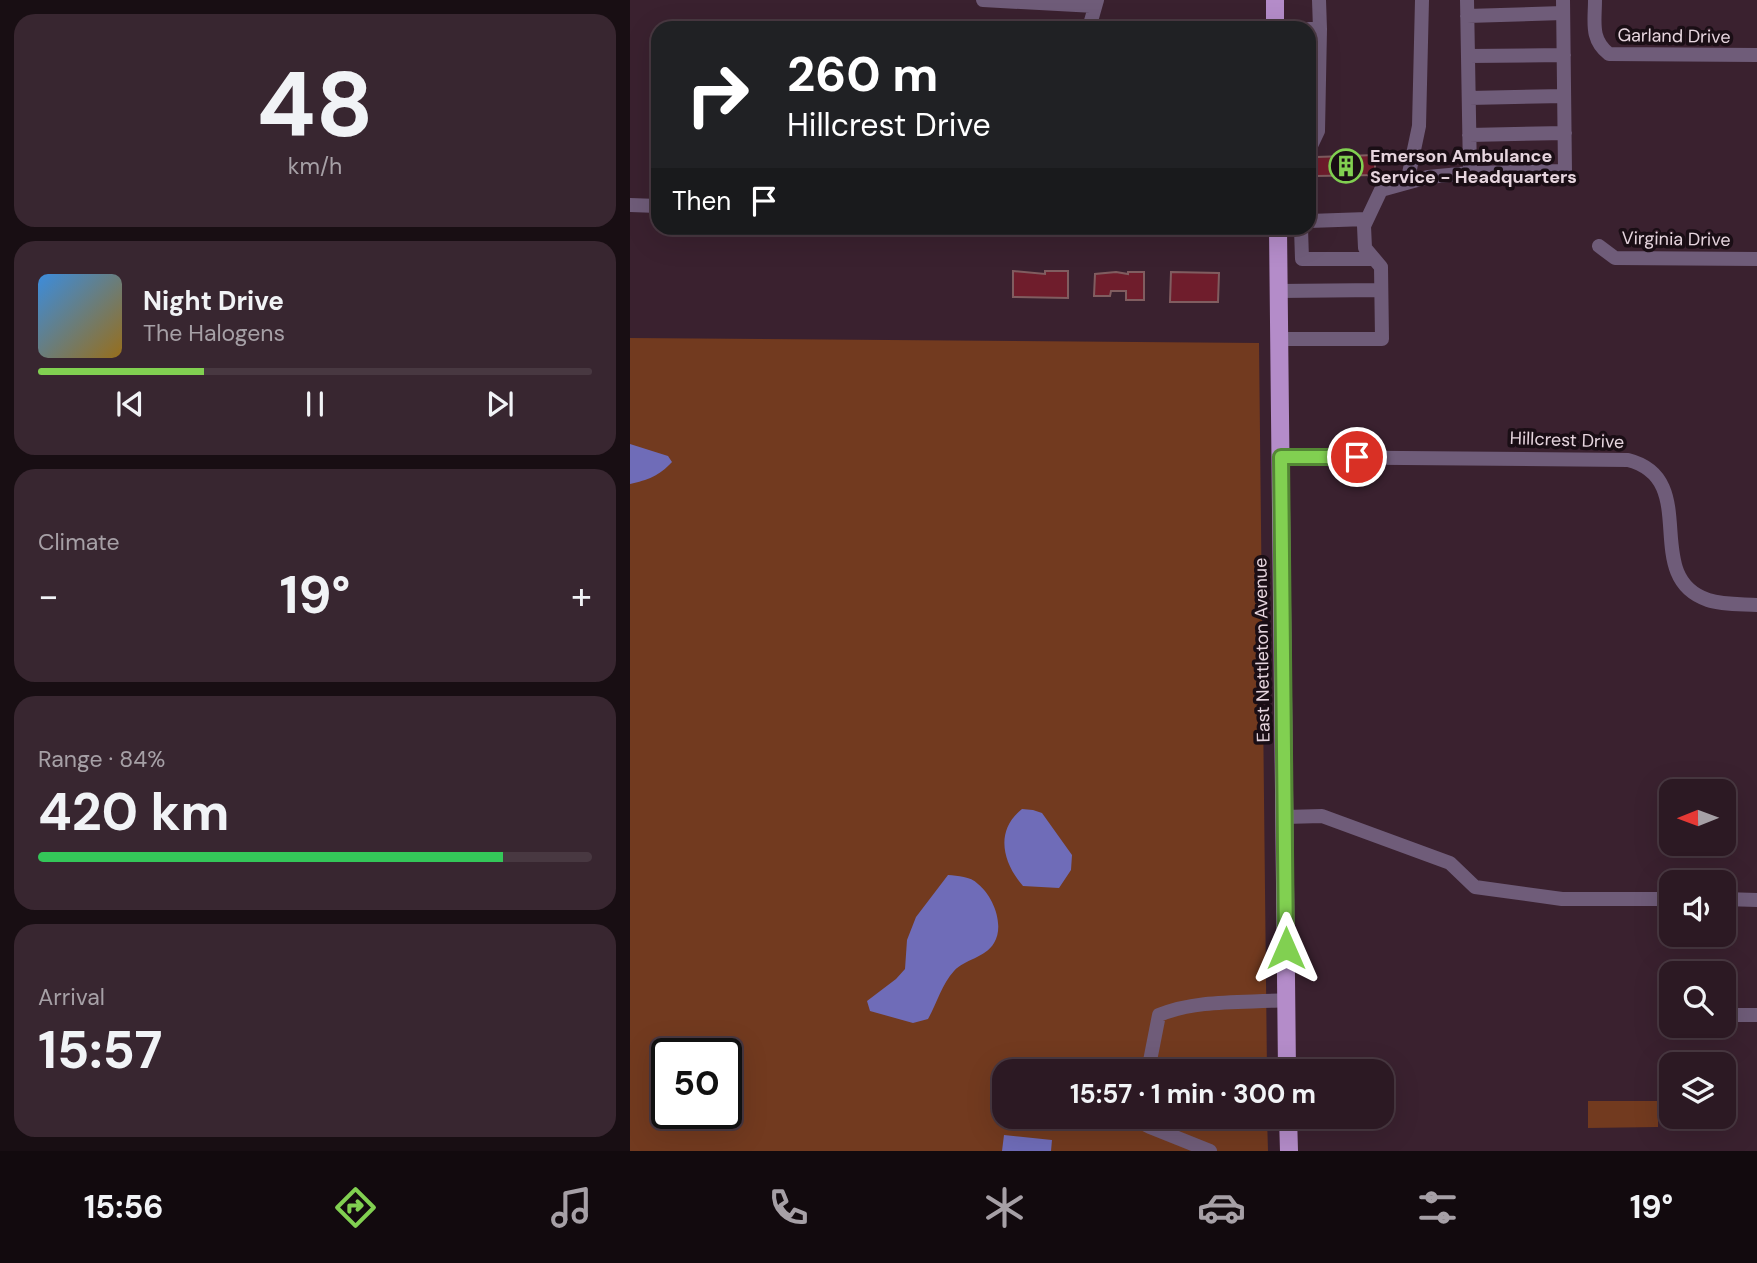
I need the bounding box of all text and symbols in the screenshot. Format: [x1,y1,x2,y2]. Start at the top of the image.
street label: Garland Drive [1617,23,1731,49]
text: 260 m [787,42,938,106]
text: 48 [257,46,373,164]
icon: right [672,49,763,140]
text: Hillcrest Drive [787,104,991,146]
place label: Emerson Ambulance Service - Headquarters [1370,144,1577,189]
building icon: Emerson Ambulance Service - Headquarters [1327,147,1365,185]
text: km/h [288,151,342,181]
icon: arrive [745,182,783,220]
text: Then [672,184,731,218]
street label: Virginia Drive [1621,226,1731,252]
text: Night Drive [143,284,284,318]
text: The Halogens [143,318,285,348]
icon: previous [111,385,149,423]
icon: pause [296,385,334,423]
icon: next [481,385,519,423]
street label: Hillcrest Drive [1509,426,1625,454]
pin [1327,427,1387,487]
icon: arrive [1338,438,1376,476]
text: Climate [38,527,120,557]
street label: East Nettleton Avenue [1248,557,1276,743]
text: 19° [280,561,350,629]
text: − [38,571,59,621]
text: + [571,571,592,621]
text: Range · 84% [38,744,165,774]
text: 420 km [38,778,229,846]
north arrow [1659,779,1736,856]
map controls [1659,779,1736,1129]
button: sound [1659,870,1736,947]
position arrow [1249,911,1323,985]
button: search [1659,961,1736,1038]
text: Arrival [38,982,105,1012]
text: 15:57 [38,1016,162,1084]
speed limit sign: 50 [651,1038,742,1129]
button: layers [1659,1052,1736,1129]
text: 15:57 · 1 min · 300 m [1070,1077,1316,1111]
icon: directions [331,1183,380,1232]
icon: music [547,1183,596,1232]
icon: phone [764,1183,813,1232]
icon: climate [980,1183,1029,1232]
icon: car [1197,1183,1246,1232]
icon: filters [1413,1183,1462,1232]
text: 15:56 [84,1186,164,1228]
text: 19° [1630,1186,1673,1228]

